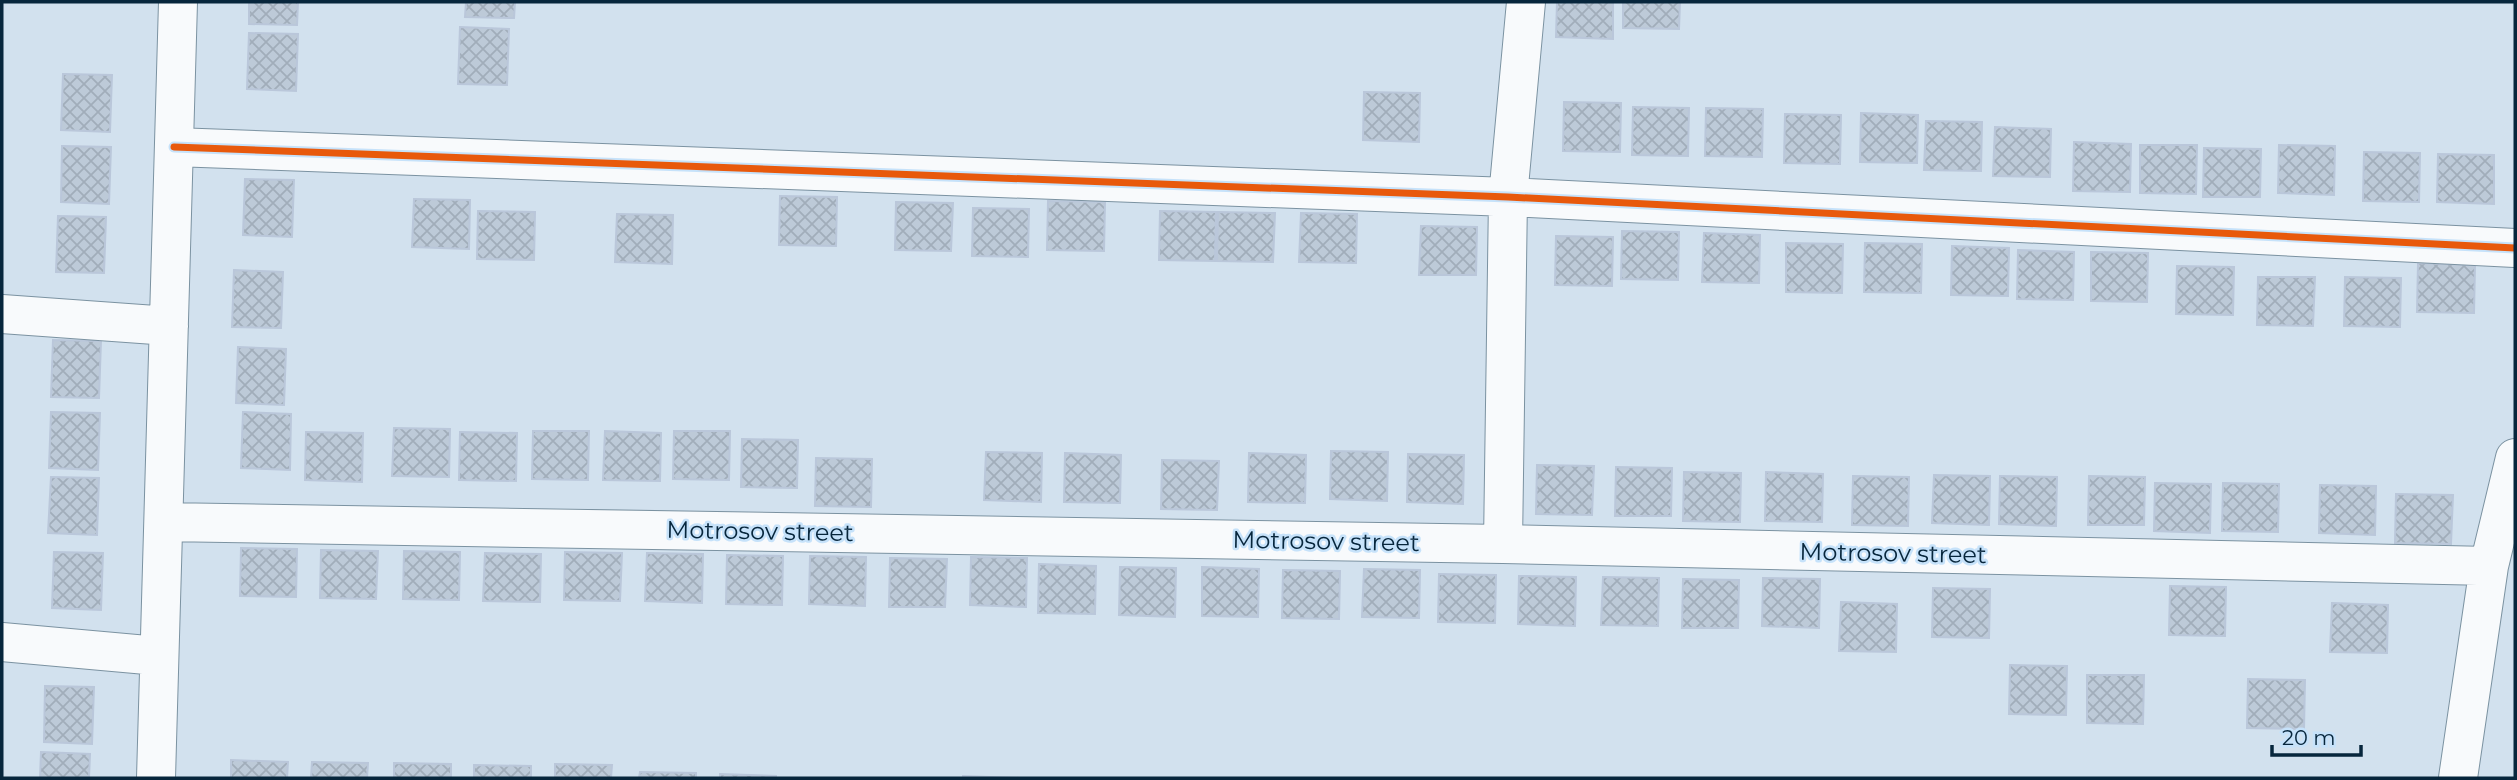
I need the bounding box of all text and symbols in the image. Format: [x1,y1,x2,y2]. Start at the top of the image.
street label: Motrosov street [666,515,854,547]
street label: Motrosov street [1232,525,1420,557]
street label: Motrosov street [1799,537,1987,569]
scale bar [2272,714,2361,758]
text: 20 m [2282,725,2336,750]

